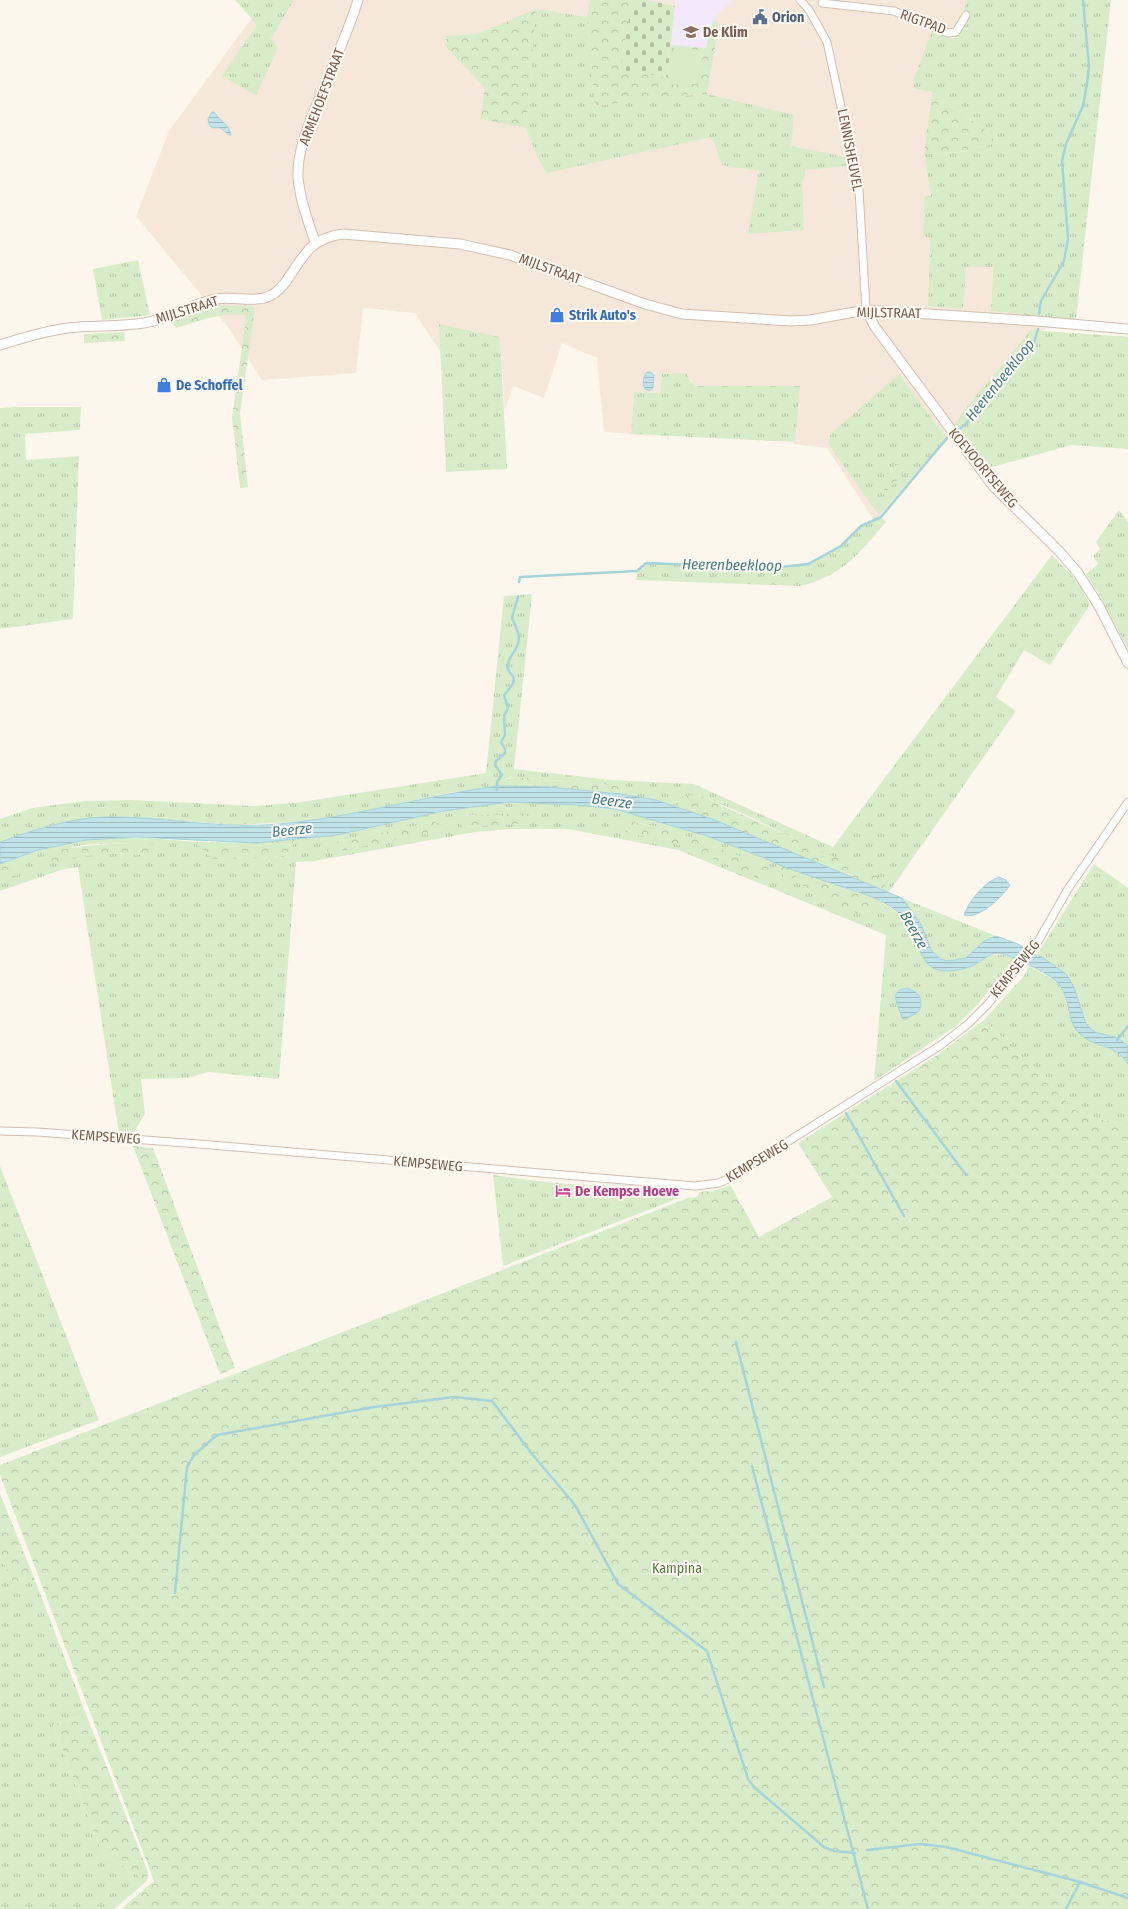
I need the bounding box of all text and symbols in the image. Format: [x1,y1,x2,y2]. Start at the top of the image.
street label: RIGTPAD [898,6,948,38]
public building icon: Orion [751,8,769,26]
place label: Orion [772,9,804,26]
school or university icon: De Klim [682,23,700,41]
place label: De Klim [703,24,748,41]
street label: ARMEHOEFSTRAAT [296,46,348,148]
street label: LENNISHEUVEL [834,107,866,193]
street label: MIJLSTRAAT [517,250,584,288]
street label: MIJLSTRAAT [154,292,221,328]
street label: MIJLSTRAAT [857,304,922,322]
shop icon: Strik Auto's [548,306,566,324]
place label: Strik Auto's [569,307,636,324]
water label: Heerenbeekloop [962,335,1038,424]
shop icon: De Schoffel [155,376,173,394]
place label: De Schoffel [176,377,243,394]
street label: KOEVOORTSEWEG [945,425,1021,511]
water label: Heerenbeekloop [682,555,782,575]
water label: Beerze [591,789,633,813]
water label: Beerze [271,819,313,841]
water label: Beerze [896,908,932,952]
street label: KEMPSEWEG [987,937,1043,1001]
street label: KEMPSEWEG [71,1126,141,1148]
street label: KEMPSEWEG [723,1136,791,1186]
street label: KEMPSEWEG [393,1153,463,1175]
hotel icon: De Kempse Hoeve [554,1182,572,1200]
place label: De Kempse Hoeve [575,1183,679,1200]
park label: Kampina [652,1560,702,1577]

